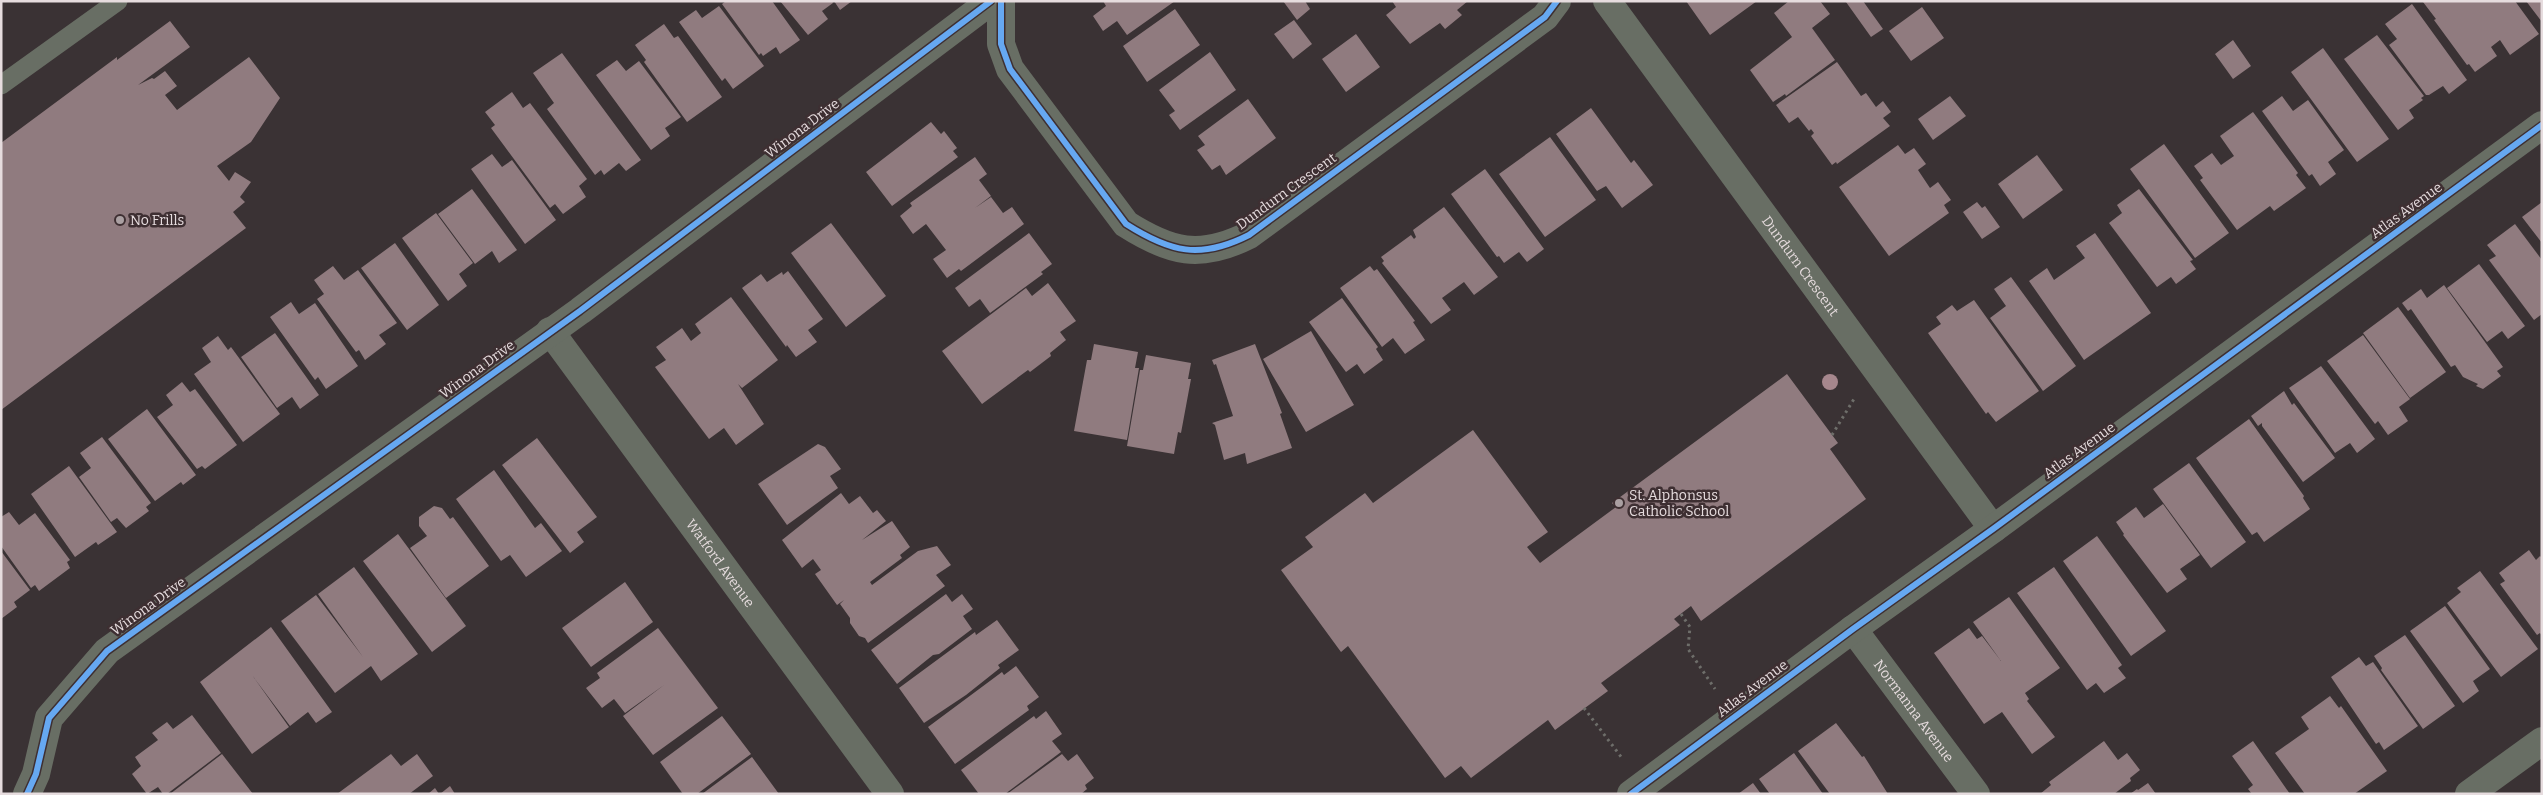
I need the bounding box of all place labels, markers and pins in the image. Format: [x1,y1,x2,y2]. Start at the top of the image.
place label: No Frills [130,212,184,229]
marker: No Frills [114,214,126,226]
place label: St. Alphonsus Catholic School [1629,487,1729,520]
marker: St. Alphonsus Catholic School [1613,497,1625,509]

